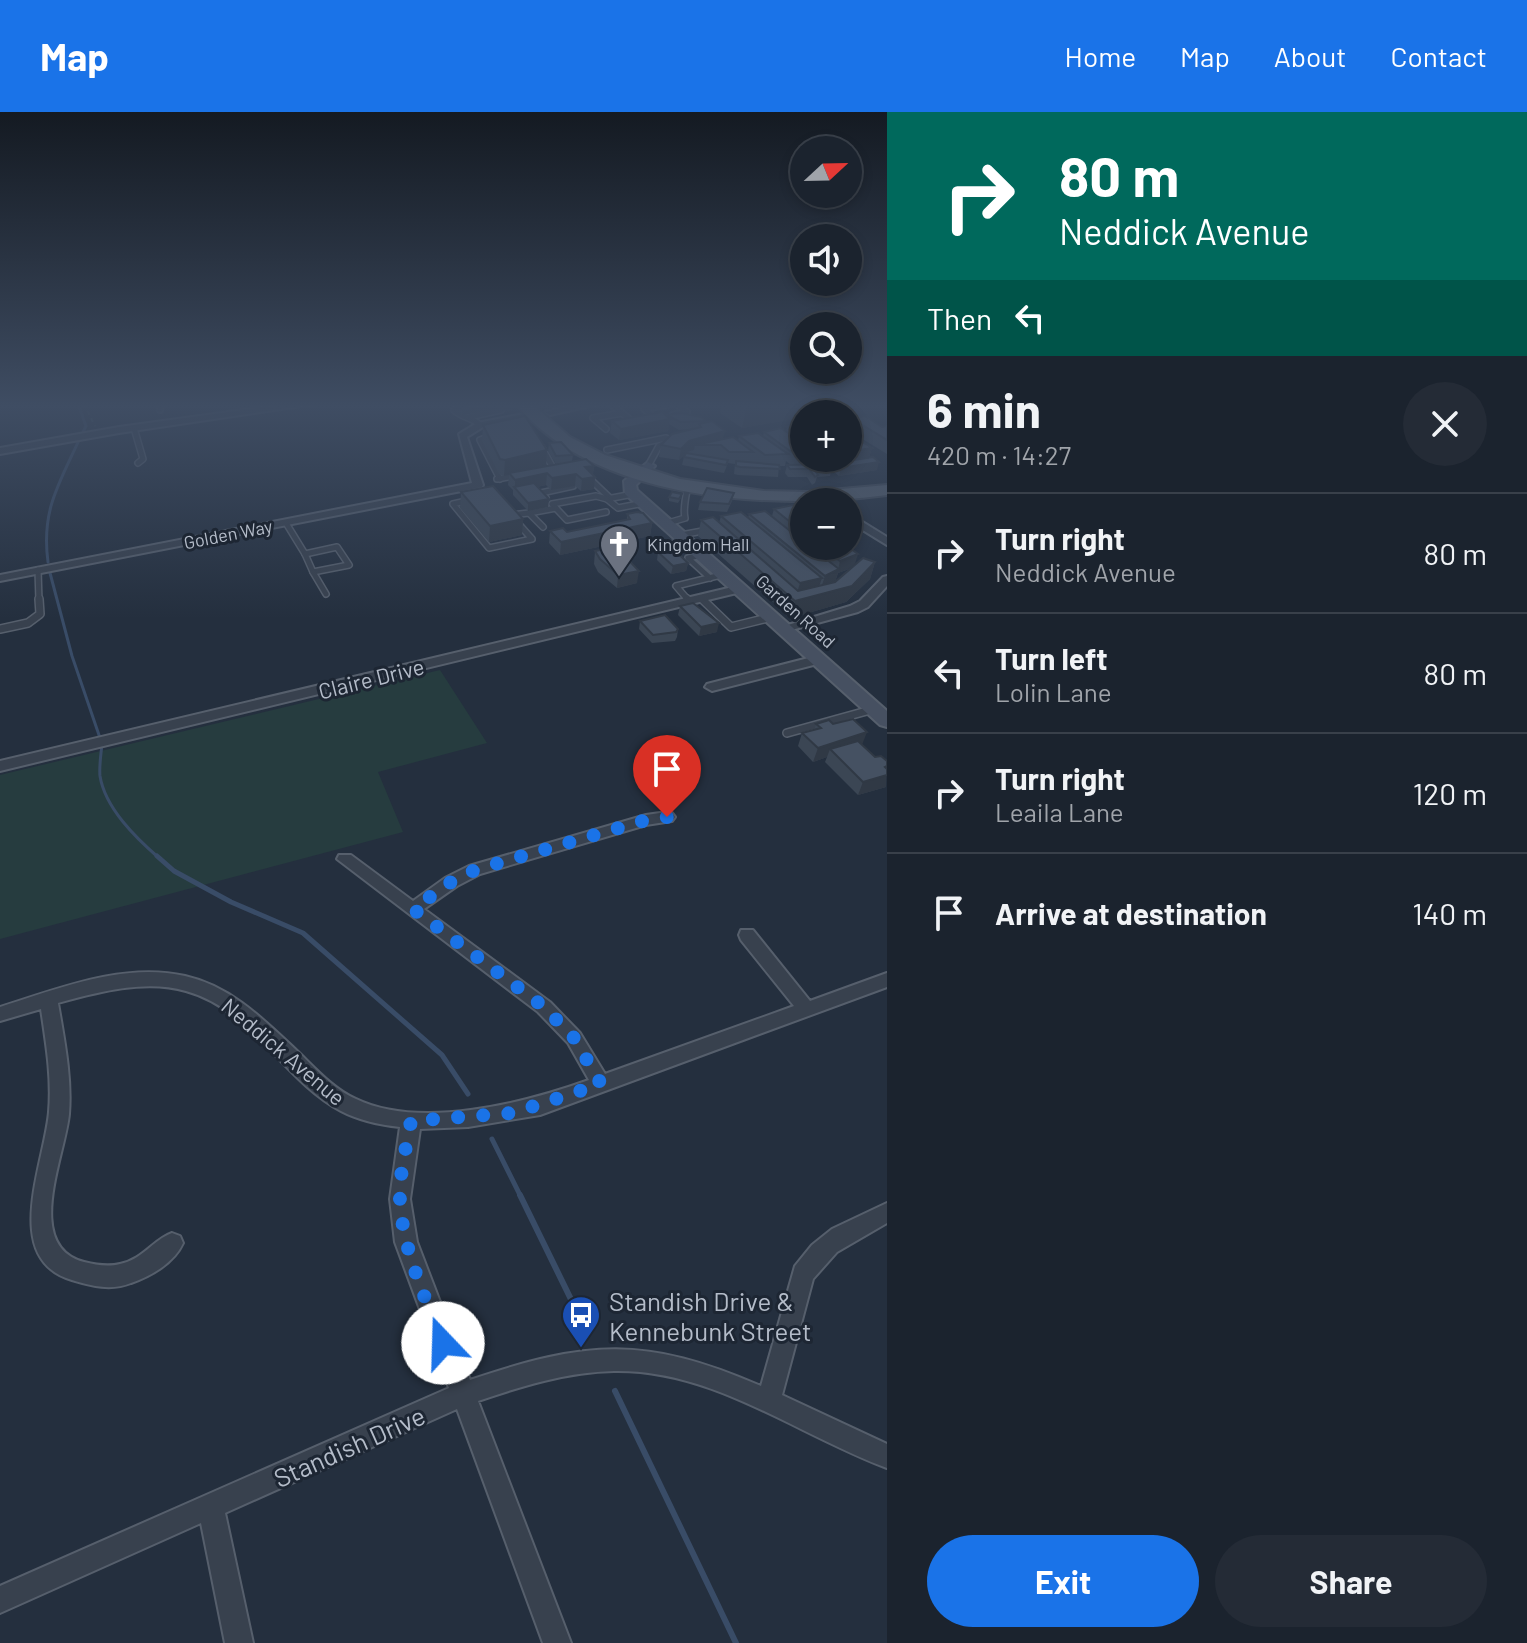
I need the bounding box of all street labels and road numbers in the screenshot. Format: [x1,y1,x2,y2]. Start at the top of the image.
street label: Golden Way [182,515,274,553]
street label: Garden Road [752,570,840,652]
street label: Claire Drive [315,652,427,704]
street label: Neddick Avenue [217,992,351,1110]
street label: Standish Drive [269,1399,429,1493]

